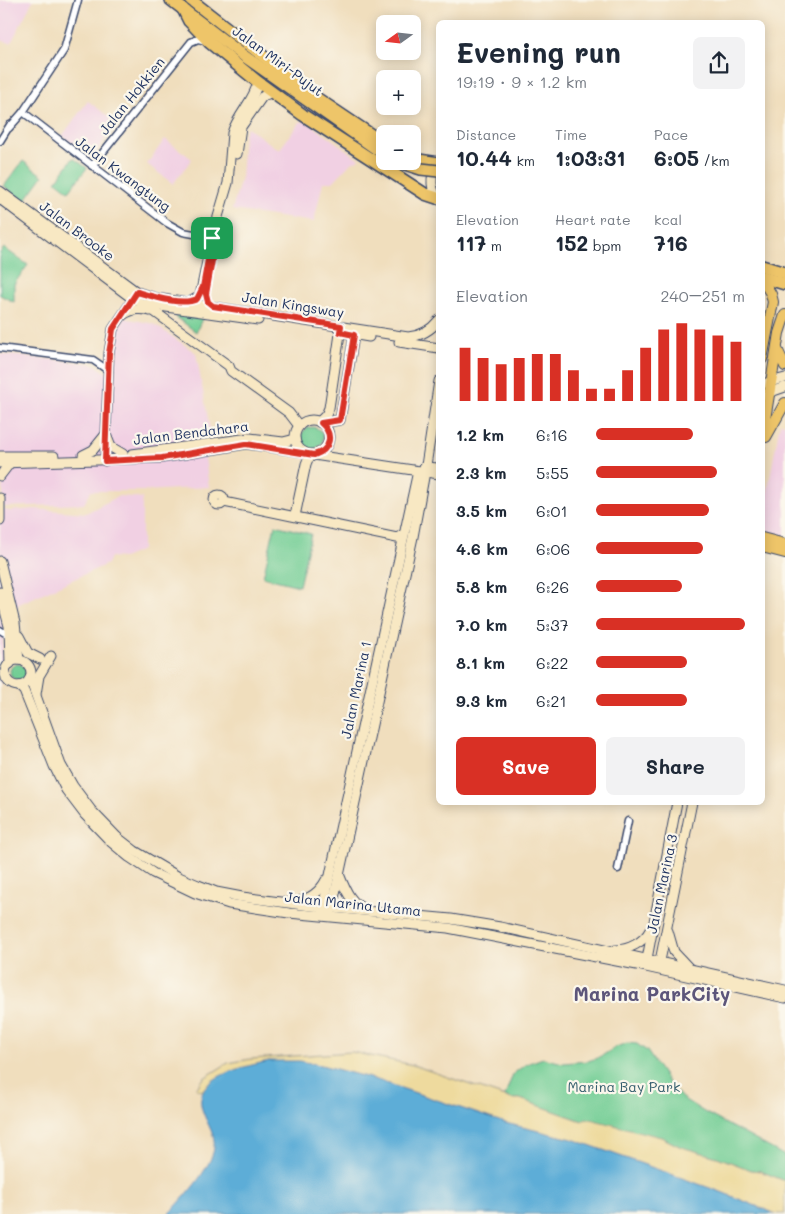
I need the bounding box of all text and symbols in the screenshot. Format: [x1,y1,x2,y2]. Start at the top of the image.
north arrow [376,15,421,60]
map controls [376,15,421,170]
street label: Jalan Miri-Pujut [229,21,328,100]
text: Evening run [456,34,621,70]
button: share [693,37,745,89]
street label: Jalan Hokkien [94,53,169,138]
button: + [376,70,421,115]
text: 19:19 · 9 × 1.2 km [456,71,587,92]
button: − [376,125,421,170]
text: Distance [456,125,516,144]
text: Time [555,125,587,144]
text: Pace [654,125,688,144]
street label: Jalan Kwangtung [72,132,175,216]
text: 10.44 [456,144,512,171]
text: 1:03:31 [555,144,626,171]
text: 6:05 [654,144,699,171]
text: km [512,151,535,170]
text: /km [699,151,730,170]
street label: Jalan Brooke [36,196,119,265]
text: Elevation [456,210,519,229]
text: Heart rate [555,210,631,229]
text: kcal [654,210,682,229]
pin [191,217,233,259]
icon: arrive [198,224,226,252]
text: 117 [456,229,486,256]
text: 152 [555,229,588,256]
text: 716 [654,229,688,256]
text: m [486,236,502,255]
text: bpm [588,236,622,255]
text: Elevation [456,285,528,306]
text: 240–251 m [660,285,745,306]
street label: Jalan Kingsway [241,287,346,322]
street label: Jalan Bendahara [132,416,250,449]
text: 1.2 km [456,424,504,445]
text: 6:16 [536,424,567,445]
text: 2.3 km [456,462,507,483]
text: 5:55 [536,462,569,483]
text: 3.5 km [456,500,507,521]
text: 6:01 [536,500,568,521]
text: 4.6 km [456,538,508,559]
text: 6:06 [536,538,570,559]
text: 5.8 km [456,576,507,597]
text: 6:26 [536,576,569,597]
text: 7.0 km [456,614,507,635]
text: 5:37 [536,614,569,635]
street label: Jalan Marina 1 [336,639,375,740]
text: 8.1 km [456,652,505,673]
text: 6:22 [536,652,568,673]
text: 9.3 km [456,690,507,711]
text: 6:21 [536,690,567,711]
button: Save [456,737,596,795]
button: Share [606,737,745,795]
street label: Jalan Marina 3 [642,832,681,935]
street label: Jalan Marina Utama [284,887,422,920]
district label: Marina ParkCity [574,981,730,1006]
park label: Marina Bay Park [567,1077,681,1096]

